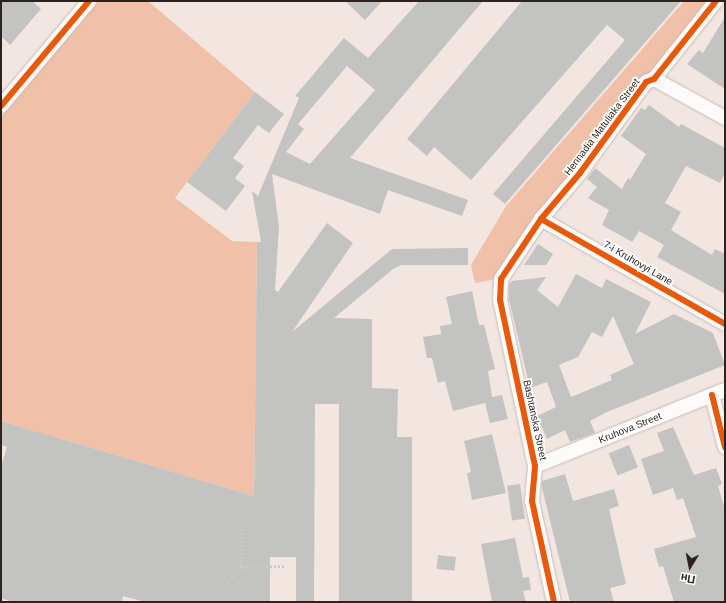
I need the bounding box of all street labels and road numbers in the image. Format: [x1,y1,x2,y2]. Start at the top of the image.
street label: Hennadia Matuliaka Street [562,76,642,178]
street label: 7-i Kruhovyi Lane [601,238,675,288]
street label: Bashtanska Street [521,379,549,461]
street label: Kruhova Street [597,410,663,446]

